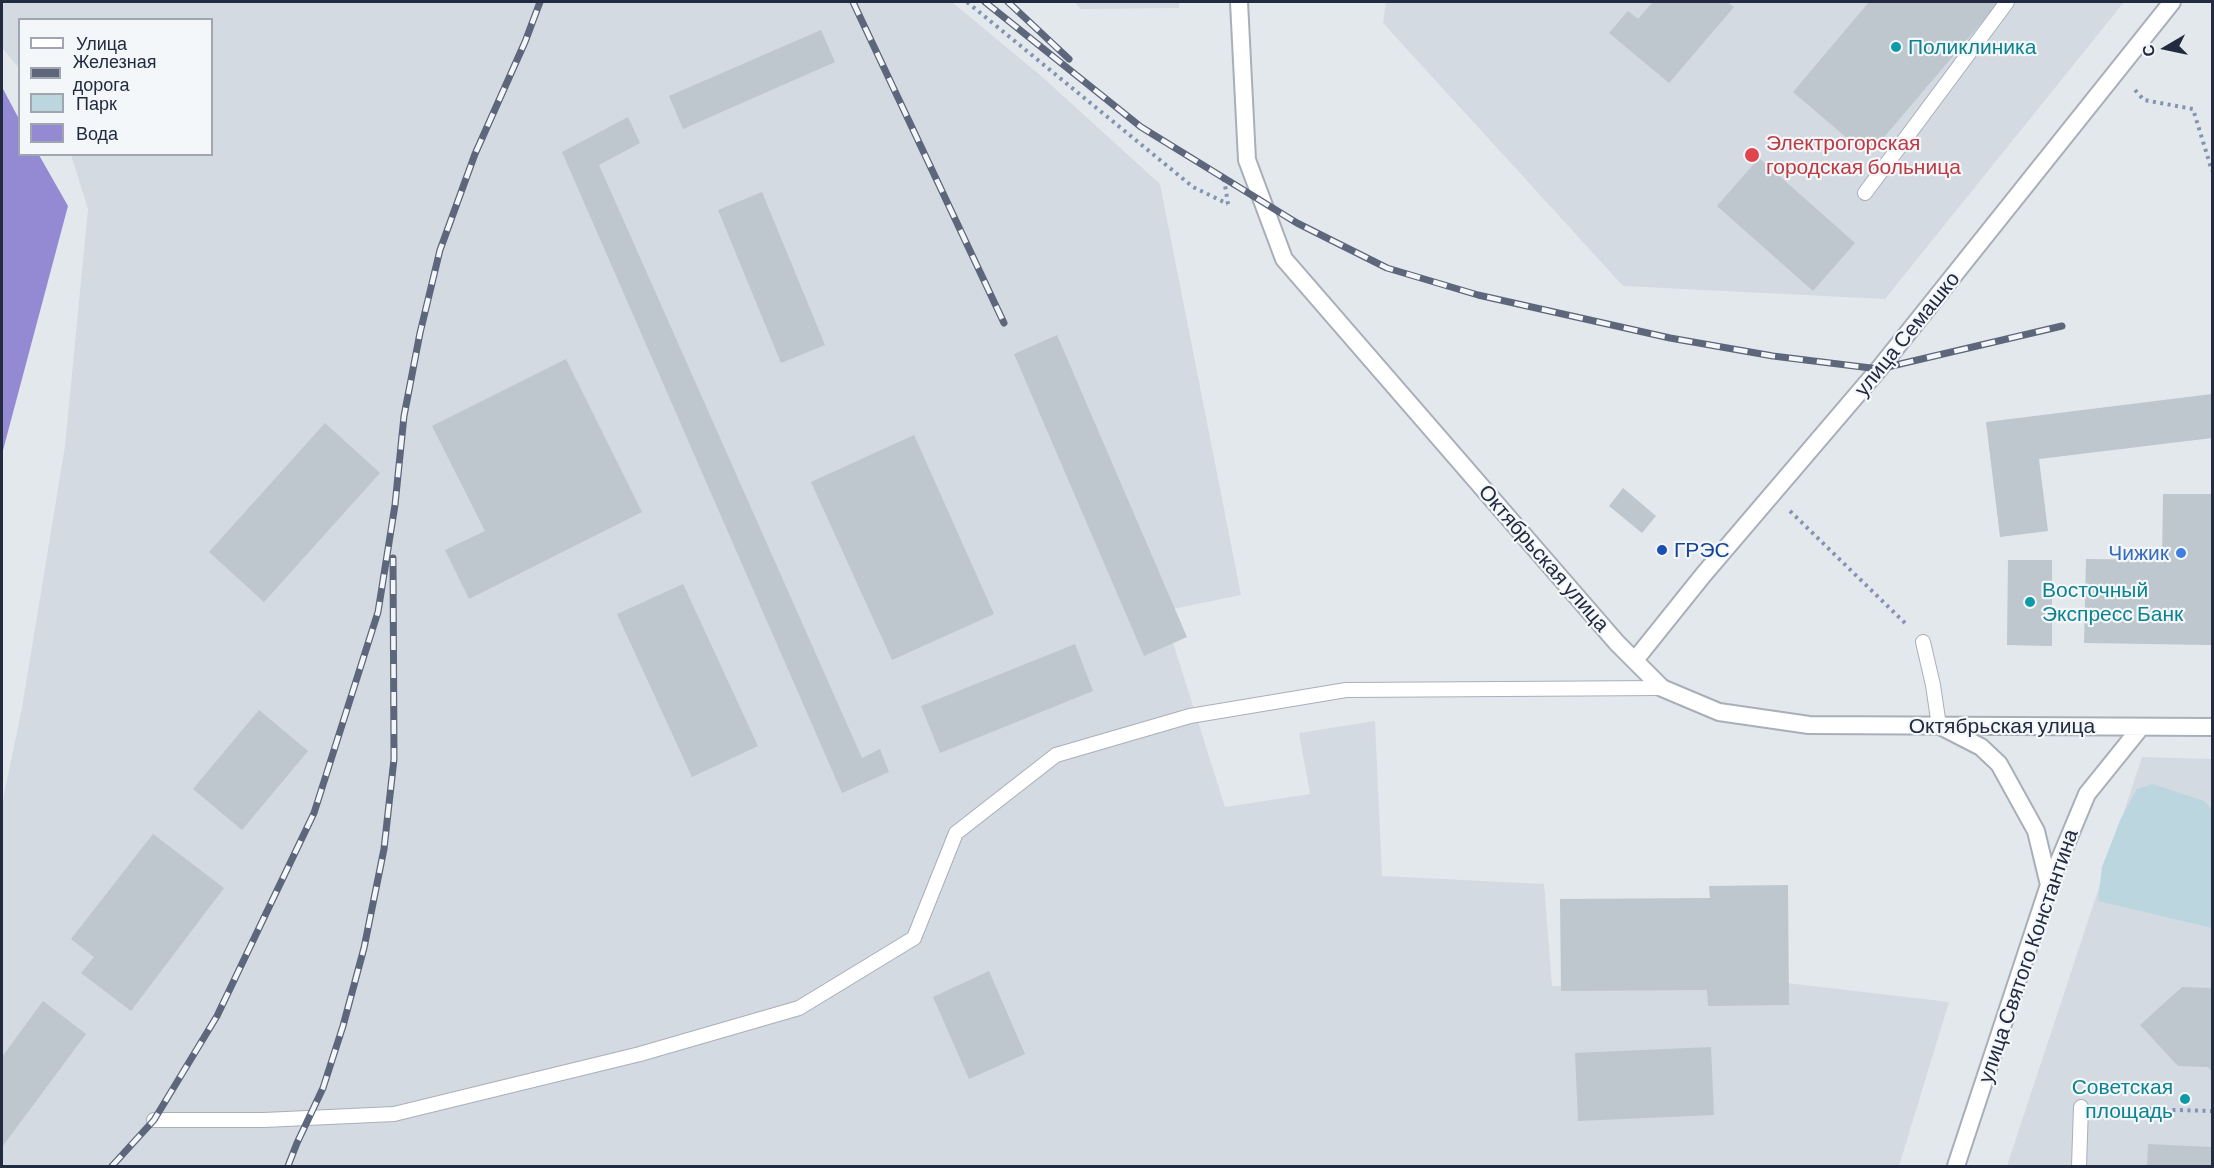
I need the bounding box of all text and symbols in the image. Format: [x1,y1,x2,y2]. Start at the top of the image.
legend [18,18,213,156]
north arrow [2136,18,2196,78]
text: Улица [76,32,127,54]
place label: Поликлиника [1908,34,2036,60]
marker: Поликлиника [1889,40,1903,54]
text: С [2137,44,2158,58]
text: Железная дорога [73,50,157,95]
text: Парк [76,92,117,114]
text: Вода [76,122,118,144]
place label: Электрогорская городская больница [1766,130,1961,180]
marker: Электрогорская городская больница [1743,146,1761,164]
street label: улица Семашко [1849,267,1965,401]
street label: Октябрьская улица [1473,479,1615,637]
place label: ГРЭС [1674,537,1730,563]
place label: Чижик [2108,540,2169,566]
marker: ГРЭС [1655,543,1669,557]
marker: Чижик [2174,546,2188,560]
place label: Восточный Экспресс Банк [2042,577,2183,627]
marker: Восточный Экспресс Банк [2023,595,2037,609]
street label: Октябрьская улица [1909,713,2095,739]
street label: улица Святого Константина [1973,826,2083,1086]
place label: Советская площадь [2072,1074,2173,1124]
marker: Советская площадь [2178,1092,2192,1106]

